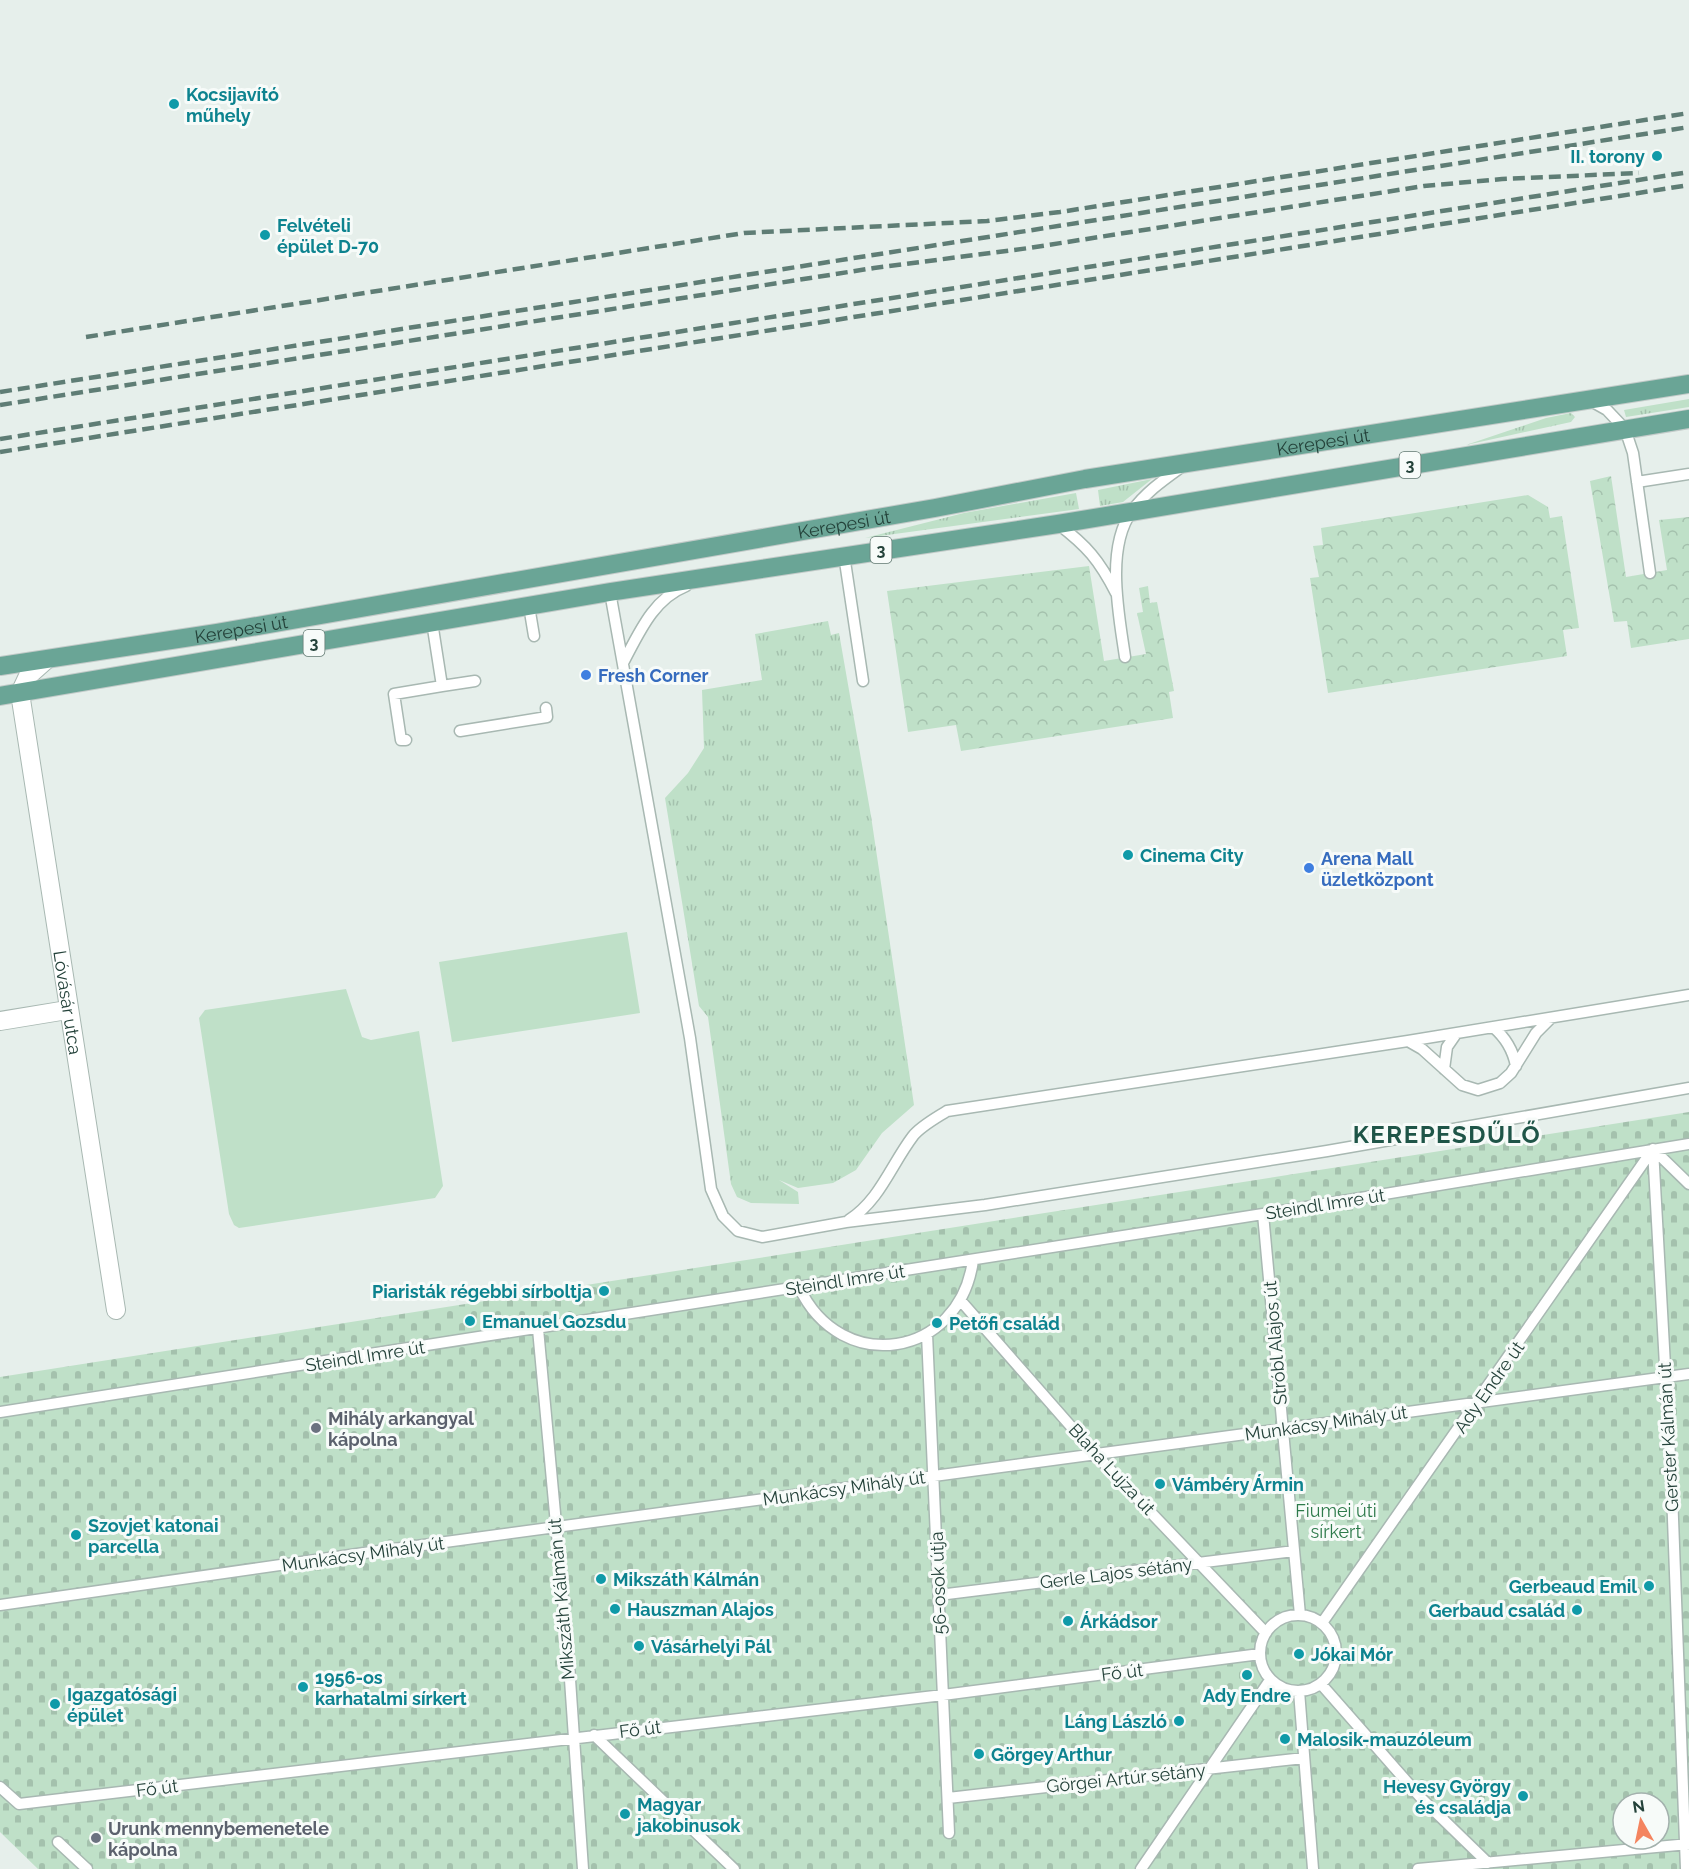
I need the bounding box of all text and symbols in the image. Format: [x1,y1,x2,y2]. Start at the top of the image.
place label: Kocsijavító műhely [186,84,279,126]
marker: Kocsijavító műhely [167,97,181,111]
place label: II. torony [1570,146,1645,167]
marker: II. torony [1650,149,1664,163]
place label: Felvételi épület D-70 [277,215,379,257]
marker: Felvételi épület D-70 [258,228,272,242]
street label: Kerepesi út [1275,424,1371,459]
road number: 3 [1400,452,1420,478]
street label: Kerepesi út [796,505,892,542]
road number: 3 [870,537,892,563]
street label: Kerepesi út [193,610,289,647]
road number: 3 [304,630,324,656]
place label: Fresh Corner [598,665,708,686]
marker: Fresh Corner [579,668,593,682]
place label: Cinema City [1140,845,1244,866]
marker: Cinema City [1121,848,1135,862]
place label: Arena Mall üzletközpont [1321,848,1434,890]
marker: Arena Mall üzletközpont [1302,861,1316,875]
street label: Lóvásár utca [50,949,87,1056]
district label: KEREPESDŰLŐ [1353,1120,1541,1149]
street label: Steindl Imre út [1264,1184,1386,1224]
street label: Steindl Imre út [784,1260,906,1300]
street label: Stróbl Alajos út [1259,1280,1291,1406]
place label: Piaristák régebbi sírboltja [372,1281,592,1302]
marker: Piaristák régebbi sírboltja [597,1284,611,1298]
place label: Emanuel Gozsdu [482,1311,626,1332]
place label: Petőfi család [949,1313,1060,1334]
marker: Emanuel Gozsdu [463,1314,477,1328]
marker: Petőfi család [930,1316,944,1330]
street label: Steindl Imre út [304,1336,426,1376]
street label: Ady Endre út [1450,1337,1528,1437]
street label: Gerster Kálmán út [1654,1362,1682,1512]
street label: Munkácsy Mihály út [1243,1401,1409,1445]
place label: Mihály arkangyal kápolna [328,1408,474,1450]
street label: Blaha Lujza út [1064,1419,1160,1519]
marker: Mihály arkangyal kápolna [309,1421,323,1435]
street label: Munkácsy Mihály út [761,1466,927,1510]
place label: Vámbéry Ármin [1172,1474,1304,1495]
marker: Vámbéry Ármin [1153,1477,1167,1491]
park label: Fiumei úti sírkert [1295,1500,1377,1542]
place label: Szovjet katonai parcella [88,1515,218,1557]
street label: Mikszáth Kálmán út [543,1517,579,1681]
marker: Szovjet katonai parcella [69,1528,83,1542]
street label: 56-osok útja [926,1531,950,1635]
street label: Munkácsy Mihály út [280,1532,446,1576]
street label: Gerle Lajos sétány [1039,1553,1194,1593]
place label: Mikszáth Kálmán [613,1569,759,1590]
marker: Mikszáth Kálmán [594,1572,608,1586]
place label: Gerbeaud Emil [1509,1576,1637,1597]
marker: Gerbeaud Emil [1642,1579,1656,1593]
place label: Hauszman Alajos [627,1599,774,1620]
place label: Gerbaud család [1428,1600,1565,1621]
marker: Hauszman Alajos [608,1602,622,1616]
marker: Gerbaud család [1570,1603,1584,1617]
place label: Árkádsor [1080,1611,1158,1632]
marker: Árkádsor [1061,1614,1075,1628]
place label: Vásárhelyi Pál [651,1636,772,1657]
marker: Vásárhelyi Pál [632,1639,646,1653]
place label: Jókai Mór [1311,1644,1393,1665]
marker: Jókai Mór [1292,1647,1306,1661]
street label: Fő út [1100,1659,1144,1685]
place label: 1956-os karhatalmi sírkert [315,1667,467,1709]
marker: Ady Endre [1240,1668,1254,1682]
marker: 1956-os karhatalmi sírkert [296,1680,310,1694]
place label: Igazgatósági épület [67,1684,177,1726]
place label: Ady Endre [1203,1685,1291,1706]
marker: Igazgatósági épület [48,1697,62,1711]
place label: Láng László [1064,1711,1167,1732]
marker: Láng László [1172,1714,1186,1728]
street label: Fő út [618,1716,662,1742]
place label: Malosik-mauzóleum [1297,1729,1472,1750]
marker: Malosik-mauzóleum [1278,1732,1292,1746]
place label: Görgey Arthur [991,1744,1112,1765]
marker: Görgey Arthur [972,1747,986,1761]
street label: Görgei Artúr sétány [1045,1759,1207,1797]
street label: Fő út [135,1775,179,1801]
place label: Hevesy György és családja [1383,1776,1511,1818]
marker: Hevesy György és családja [1516,1789,1530,1803]
north arrow [1611,1791,1671,1851]
place label: Magyar jakobinusok [634,1794,741,1836]
text: N [1631,1796,1646,1817]
marker: Magyar jakobinusok [618,1807,632,1821]
place label: Urunk mennybemenetele kápolna [108,1818,329,1860]
marker: Urunk mennybemenetele kápolna [89,1831,103,1845]

